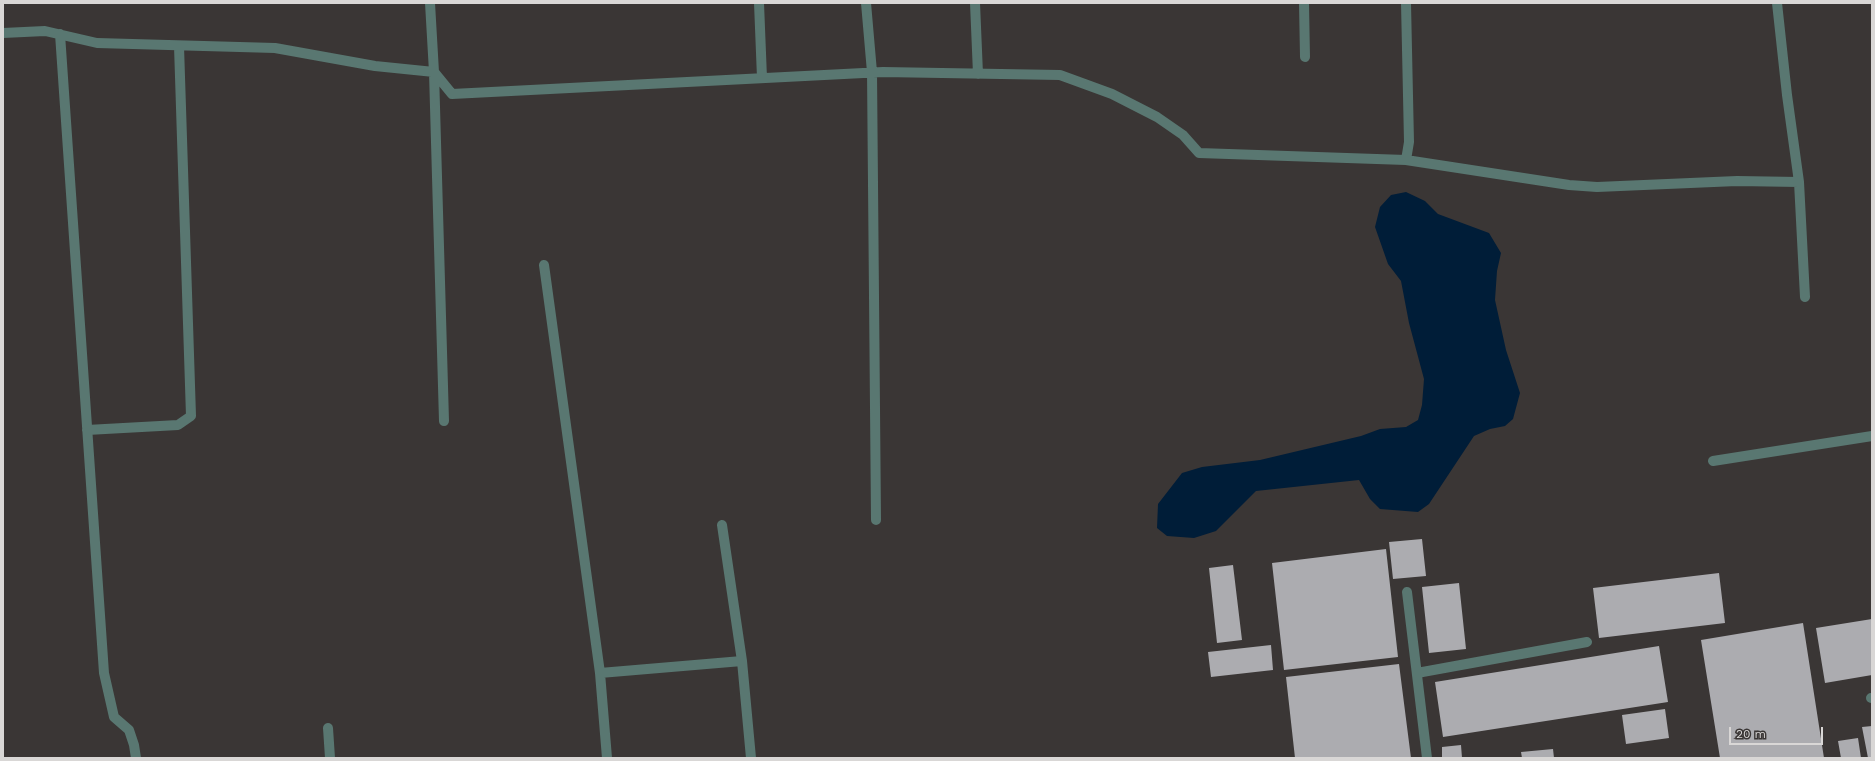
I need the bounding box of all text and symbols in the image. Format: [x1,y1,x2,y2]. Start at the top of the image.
scale bar [1731,719,1825,745]
text: 20 m [1736,727,1766,741]

